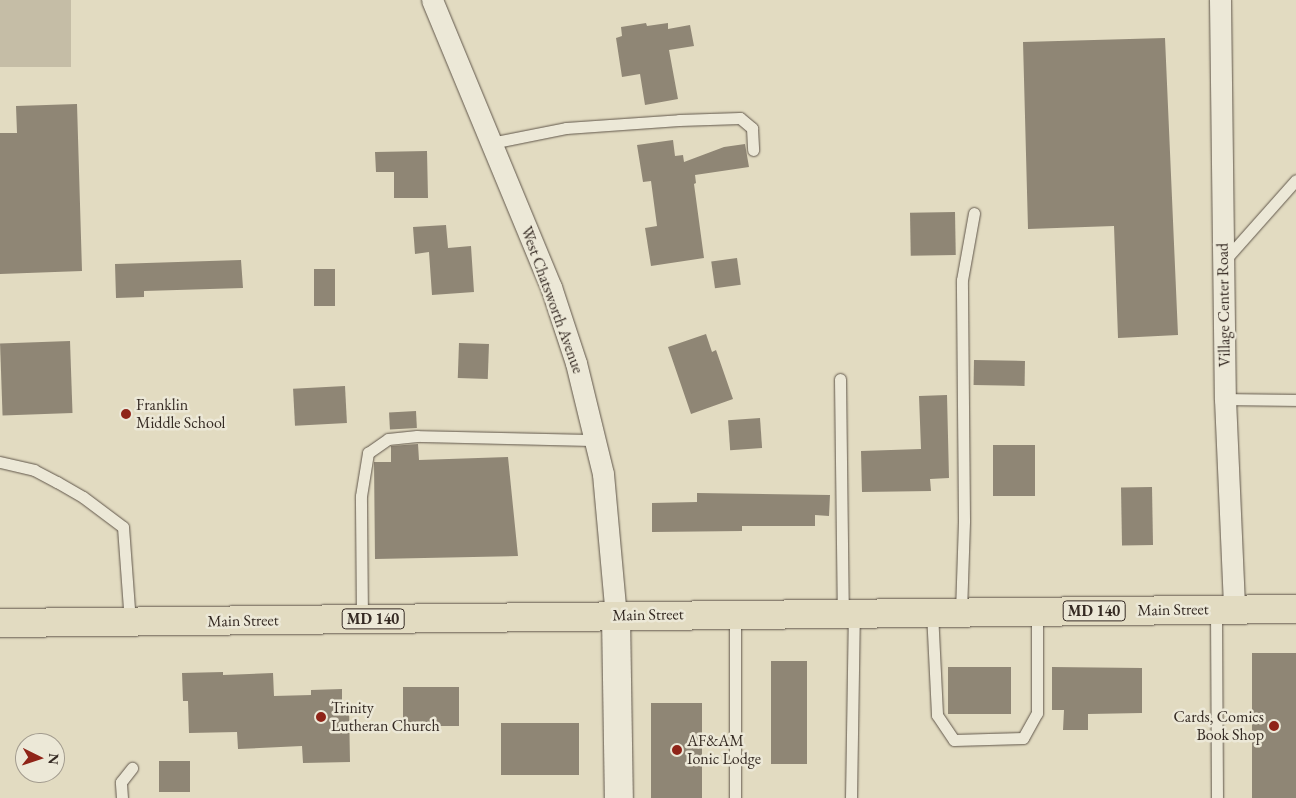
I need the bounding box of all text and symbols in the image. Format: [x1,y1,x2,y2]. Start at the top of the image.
street label: West Chatsworth Avenue [516,224,588,376]
street label: Village Center Road [1213,243,1235,367]
place label: Franklin Middle School [136,395,225,433]
marker: Franklin Middle School [120,408,132,420]
road number: MD 140 [1062,598,1126,624]
street label: Main Street [1137,600,1209,620]
street label: Main Street [612,605,684,625]
road number: MD 140 [340,606,406,632]
street label: Main Street [207,611,279,631]
place label: Trinity Lutheran Church [331,698,440,736]
place label: Cards, Comics Book Shop [1173,707,1264,745]
marker: Trinity Lutheran Church [315,711,327,723]
marker: Cards, Comics Book Shop [1268,720,1280,732]
place label: AF&AM Ionic Lodge [687,731,761,769]
north arrow [15,733,65,783]
marker: AF&AM Ionic Lodge [671,744,683,756]
text: N [45,753,63,765]

